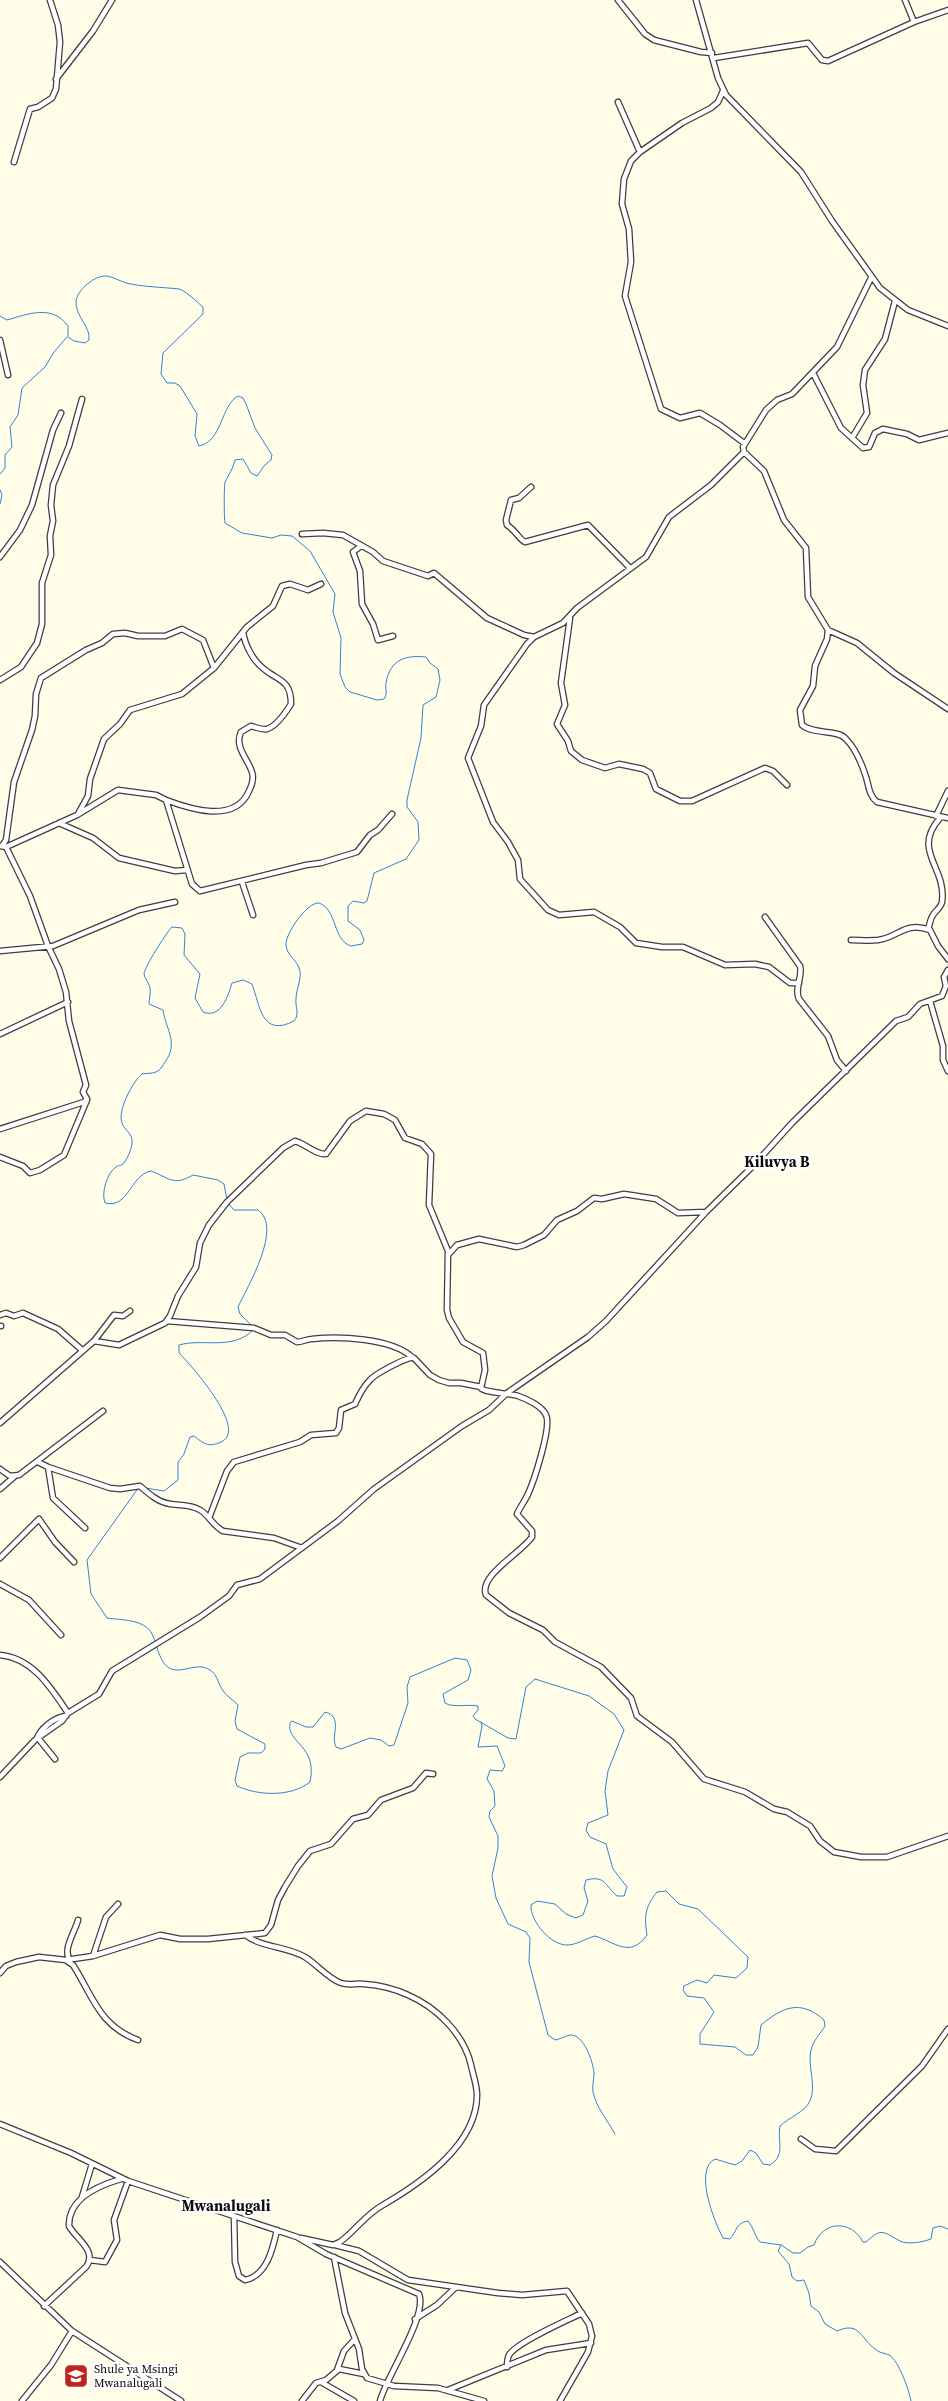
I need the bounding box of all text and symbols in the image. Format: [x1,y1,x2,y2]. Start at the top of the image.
district label: Kiluvya B [744,1151,810,1172]
district label: Mwanalugali [182,2195,271,2216]
place label: Shule ya Msingi Mwanalugali [94,2361,178,2391]
school or university icon: Shule ya Msingi Mwanalugali [63,2363,89,2389]

